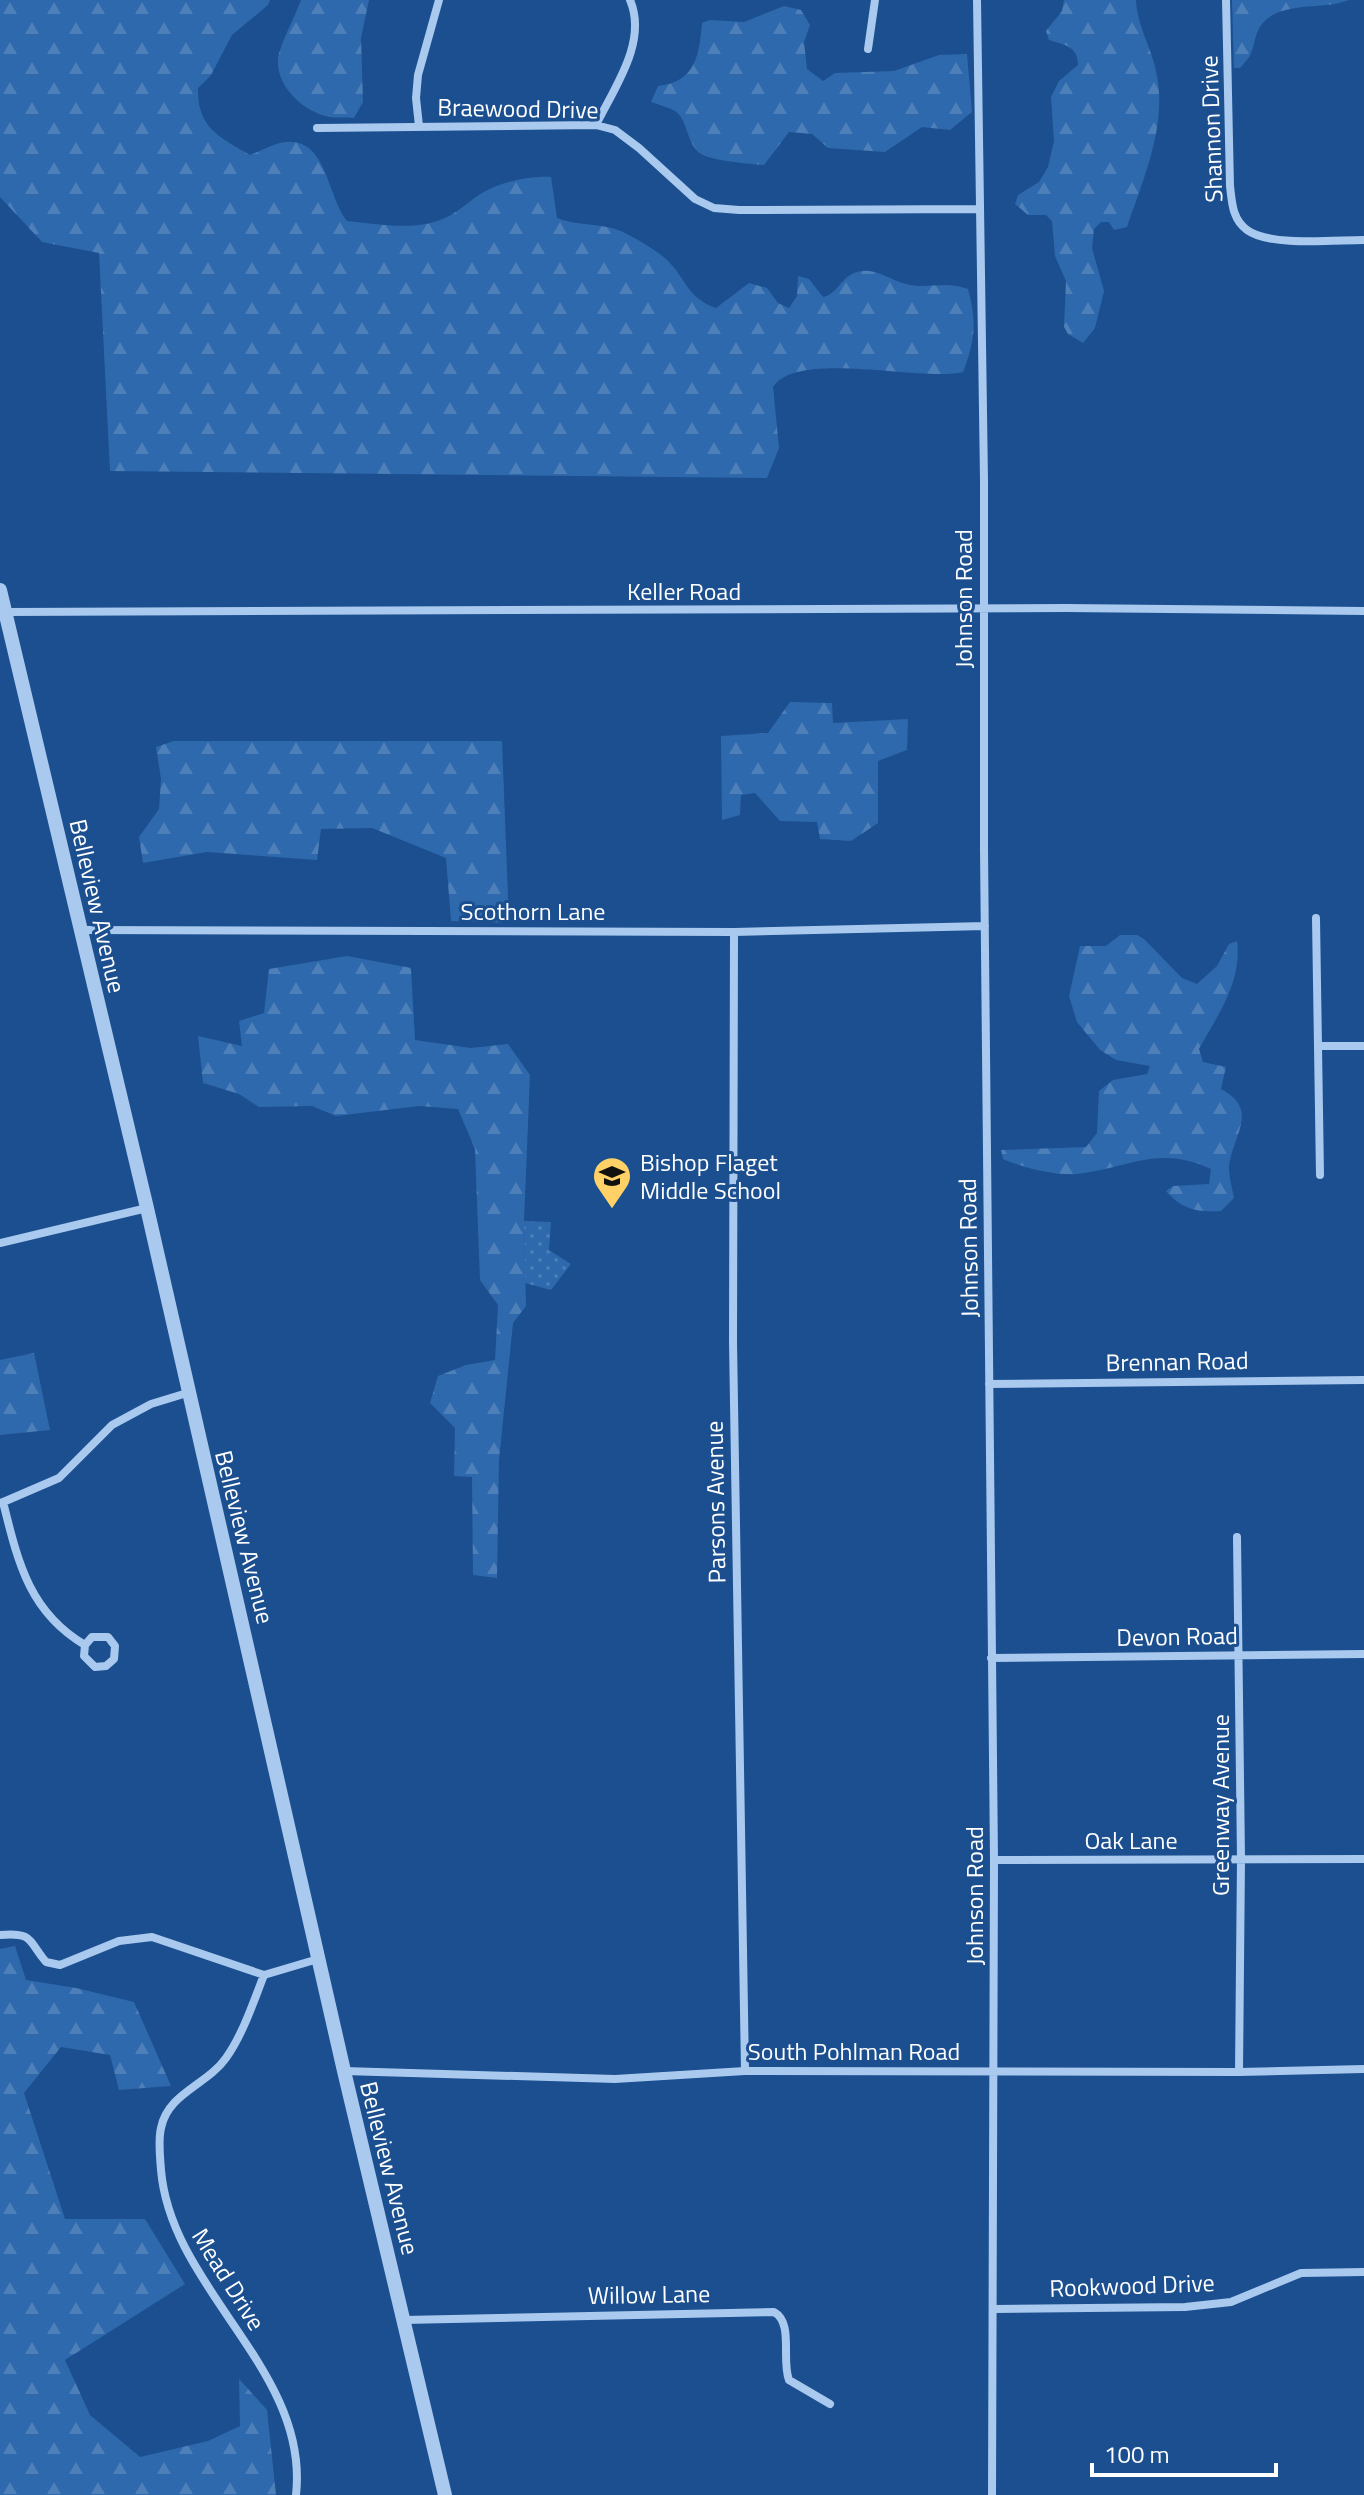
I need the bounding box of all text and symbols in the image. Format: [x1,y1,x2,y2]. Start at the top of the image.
street label: Shannon Drive [1190,55,1232,203]
street label: Braewood Drive [437,89,599,127]
street label: Johnson Road [945,529,981,669]
street label: Keller Road [627,573,741,609]
street label: Belleview Avenue [61,816,135,996]
street label: Scothorn Lane [461,893,605,929]
place label: Bishop Flaget Middle School [640,1144,781,1208]
school or university icon: Bishop Flaget Middle School [591,1155,633,1210]
street label: Johnson Road [949,1178,987,1318]
street label: Brennan Road [1105,1342,1249,1380]
street label: Parsons Avenue [696,1420,734,1584]
street label: Belleview Avenue [206,1447,284,1627]
street label: Devon Road [1116,1617,1238,1655]
street label: Greenway Avenue [1202,1714,1238,1896]
street label: Oak Lane [1084,1822,1178,1858]
street label: Johnson Road [956,1826,992,1966]
street label: South Pohlman Road [748,2033,960,2069]
street label: Belleview Avenue [351,2078,429,2258]
street label: Mead Drive [183,2221,275,2337]
street label: Rookwood Drive [1049,2264,1215,2306]
street label: Willow Lane [588,2275,710,2313]
scale bar [1092,2427,1276,2477]
text: 100 m [1104,2436,1170,2472]

